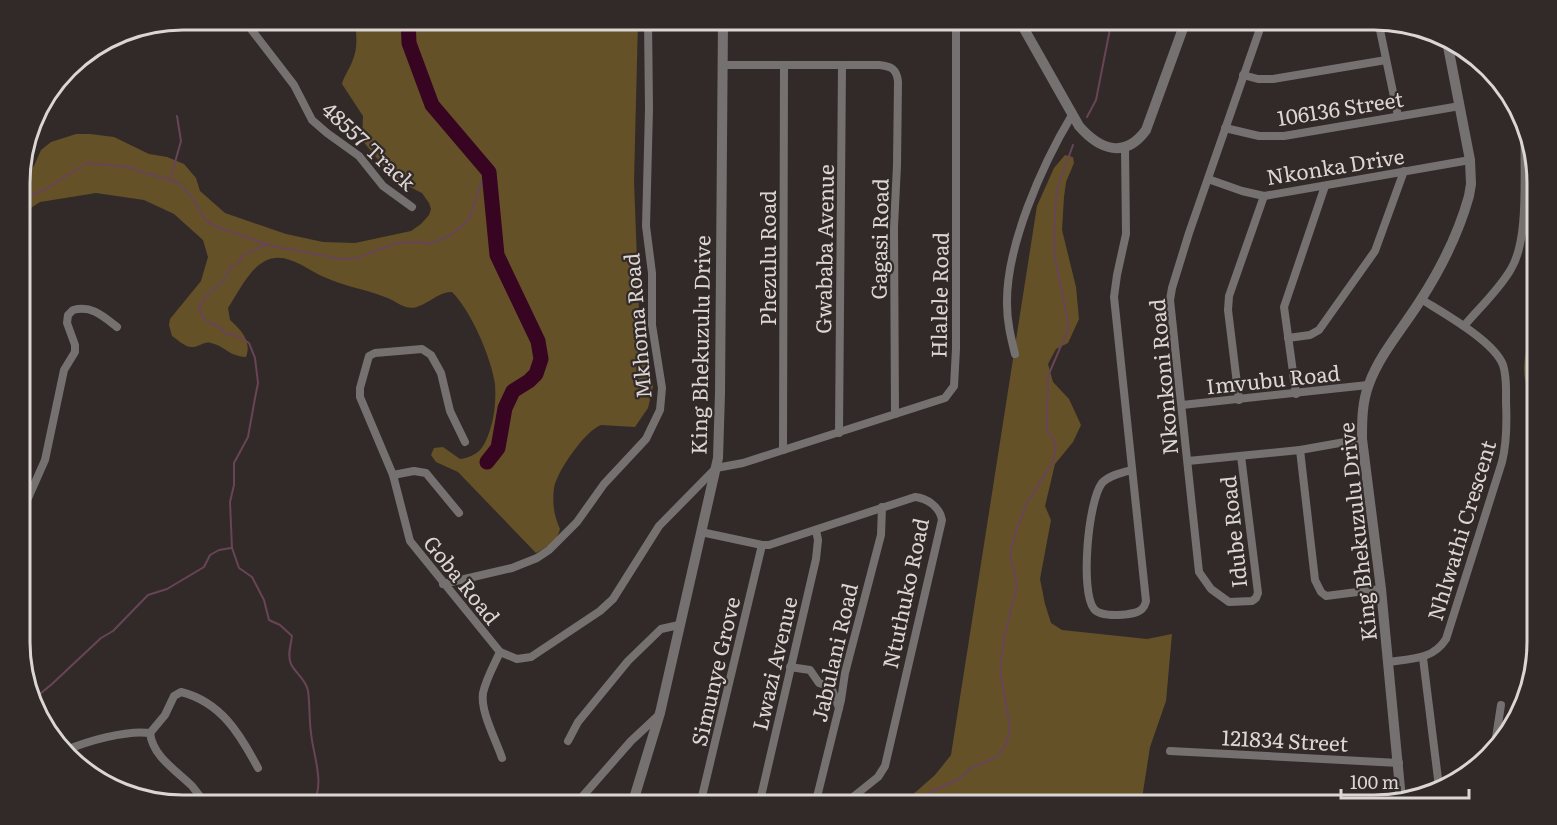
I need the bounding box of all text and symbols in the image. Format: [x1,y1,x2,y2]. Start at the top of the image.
street label: 106136 Street [1275,82,1406,132]
street label: 48557 Track [316,93,424,197]
street label: Nkonka Drive [1264,139,1406,191]
street label: Gwababa Avenue [806,164,840,334]
street label: Gagasi Road [861,178,895,300]
street label: Phezulu Road [751,190,782,326]
street label: Hlalele Road [921,231,955,358]
street label: King Bhekuzulu Drive [682,235,716,455]
street label: Mkhoma Road [614,252,658,400]
street label: Nkonkoni Road [1140,297,1184,456]
street label: Imvubu Road [1204,356,1342,400]
street label: King Bhekuzulu Drive [1329,421,1383,643]
street label: Nhlwathi Crescent [1418,435,1502,624]
street label: Idube Road [1211,474,1253,590]
street label: Ntuthuko Road [873,515,935,671]
street label: Goba Road [417,528,509,630]
street label: Jabulani Road [802,579,864,725]
street label: Simunye Grove [682,593,746,749]
street label: Lwazi Avenue [743,593,803,733]
street label: 121834 Street [1221,720,1349,758]
scale bar [1341,762,1468,800]
text: 100 m [1350,768,1399,795]

